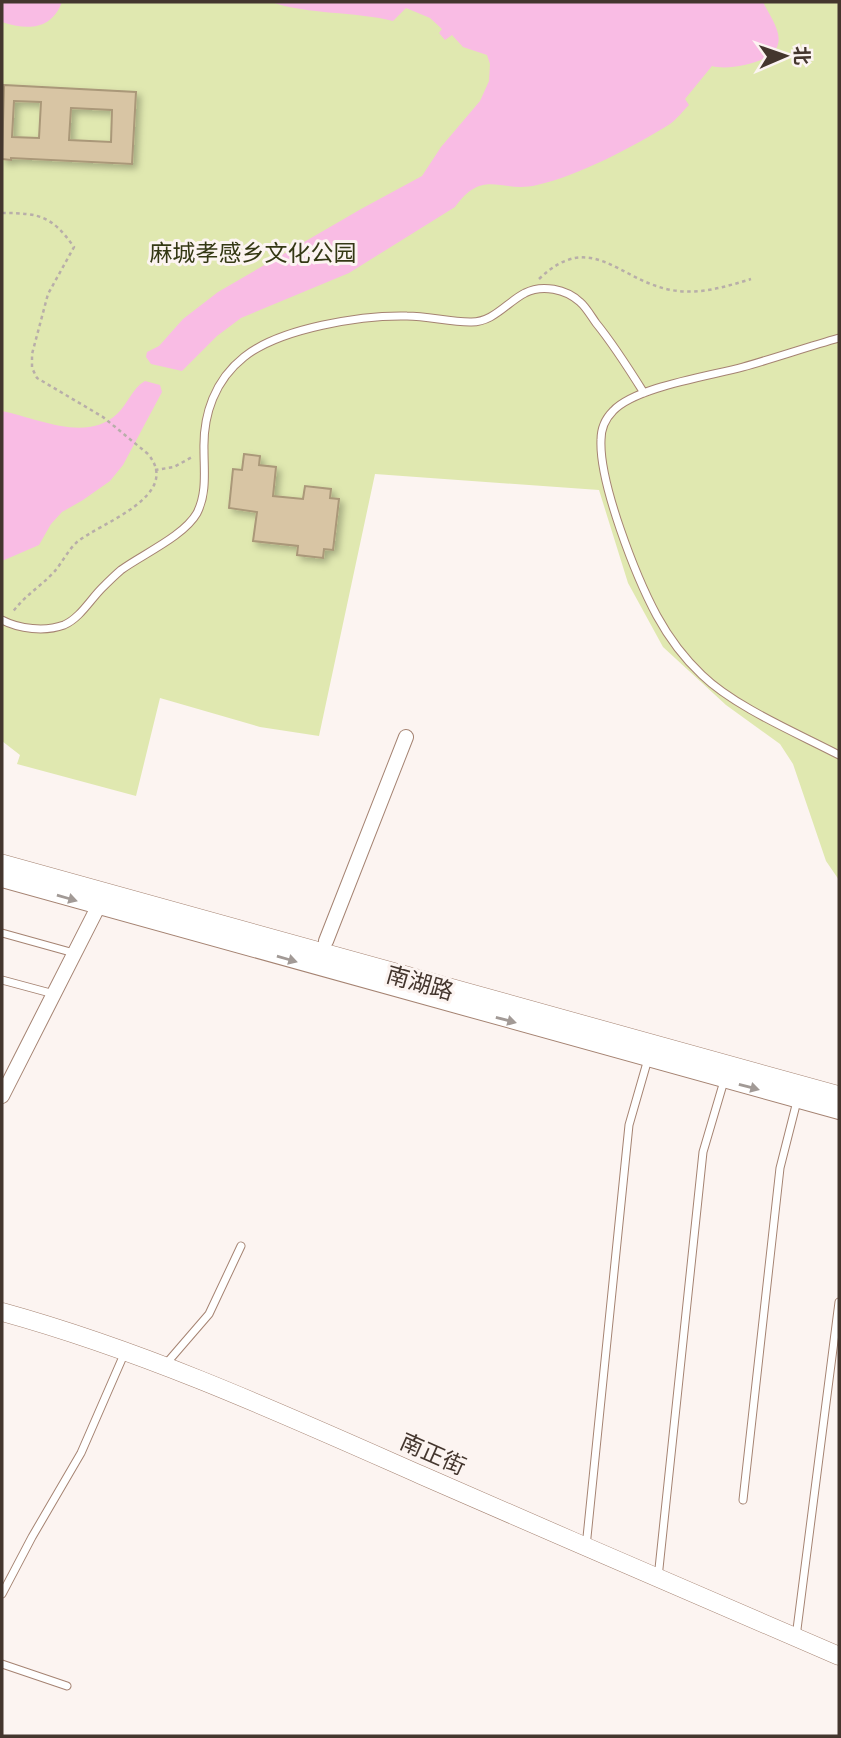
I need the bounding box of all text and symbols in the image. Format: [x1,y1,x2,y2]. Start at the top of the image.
north arrow [750,21,820,91]
text: 北 [790,46,813,65]
park label: 麻城孝感乡文化公园 [150,240,357,267]
one-way arrow [57,894,78,904]
one-way arrow [276,955,297,965]
street label: 南湖路 [383,961,457,1006]
one-way arrow [496,1016,517,1026]
one-way arrow [738,1082,760,1093]
street label: 南正街 [396,1428,470,1481]

